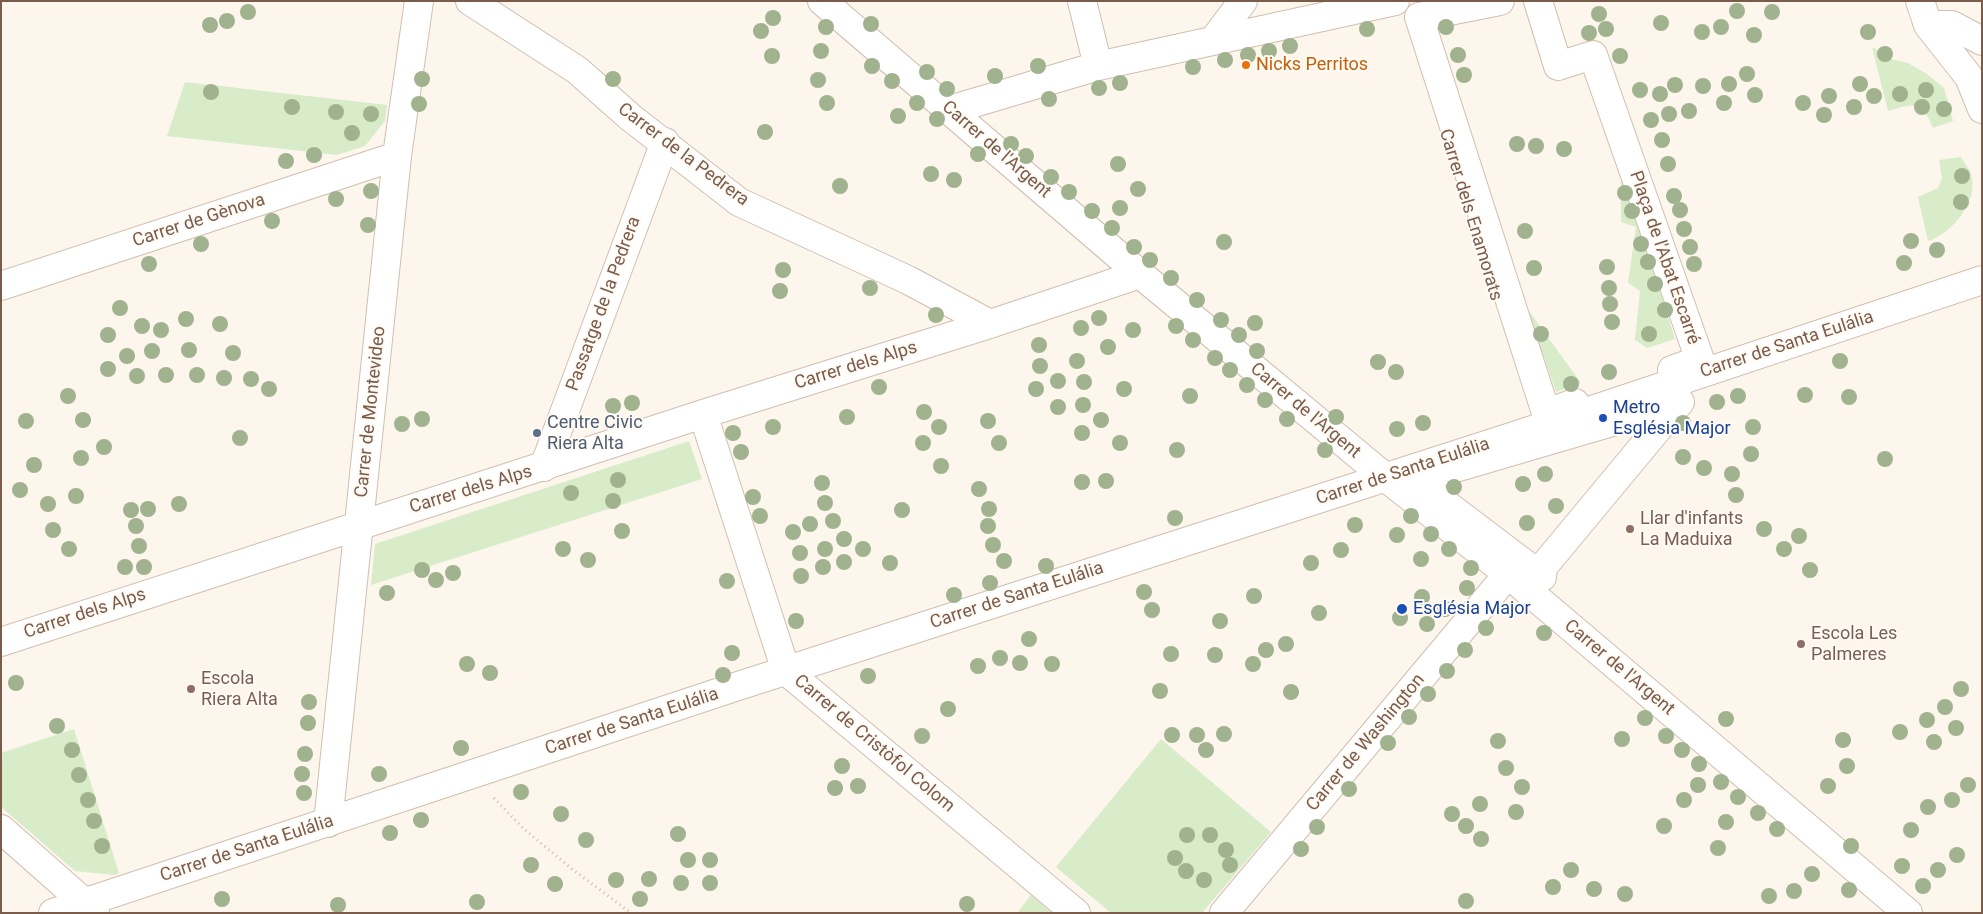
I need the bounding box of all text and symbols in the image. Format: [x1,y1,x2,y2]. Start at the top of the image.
place label: Nicks Perritos [1256,54,1368,76]
marker: Nicks Perritos [1240,59,1252,71]
street label: Carrer de l'Argent [937,97,1055,203]
street label: Carrer de la Pedrera [613,99,753,211]
street label: Carrer dels Enamorats [1434,127,1506,303]
street label: Plaça de l'Abat Escarré [1624,168,1704,348]
street label: Carrer de Gènova [130,189,268,253]
street label: Passatge de la Pedrera [562,214,646,394]
street label: Carrer de Santa Eulália [1698,307,1876,383]
street label: Carrer de Montevideo [351,325,391,499]
street label: Carrer dels Alps [792,337,920,395]
street label: Carrer de l'Argent [1245,359,1365,463]
place label: Metro Església Major [1613,397,1731,439]
place label: Centre Civic Riera Alta [547,412,643,454]
marker: Metro Església Major [1597,412,1609,424]
marker: Centre Civic Riera Alta [531,427,543,439]
street label: Carrer de Santa Eulália [1314,434,1492,510]
street label: Carrer dels Alps [407,461,535,519]
place label: Llar d'infants La Maduixa [1640,508,1743,550]
marker: Llar d'infants La Maduixa [1624,523,1636,535]
street label: Carrer de Santa Eulália [928,558,1106,634]
street label: Carrer dels Alps [21,584,149,644]
place label: Església Major [1413,598,1531,620]
marker: Església Major [1395,602,1409,616]
street label: Carrer de l'Argent [1559,616,1679,720]
place label: Escola Les Palmeres [1811,623,1897,666]
marker: Escola Les Palmeres [1795,638,1807,650]
place label: Escola Riera Alta [201,668,278,711]
street label: Carrer de Cristòfol Colom [789,670,959,818]
street label: Carrer de Washington [1302,670,1430,816]
marker: Escola Riera Alta [185,683,197,695]
street label: Carrer de Santa Eulália [543,684,721,760]
street label: Carrer de Santa Eulália [158,811,336,887]

